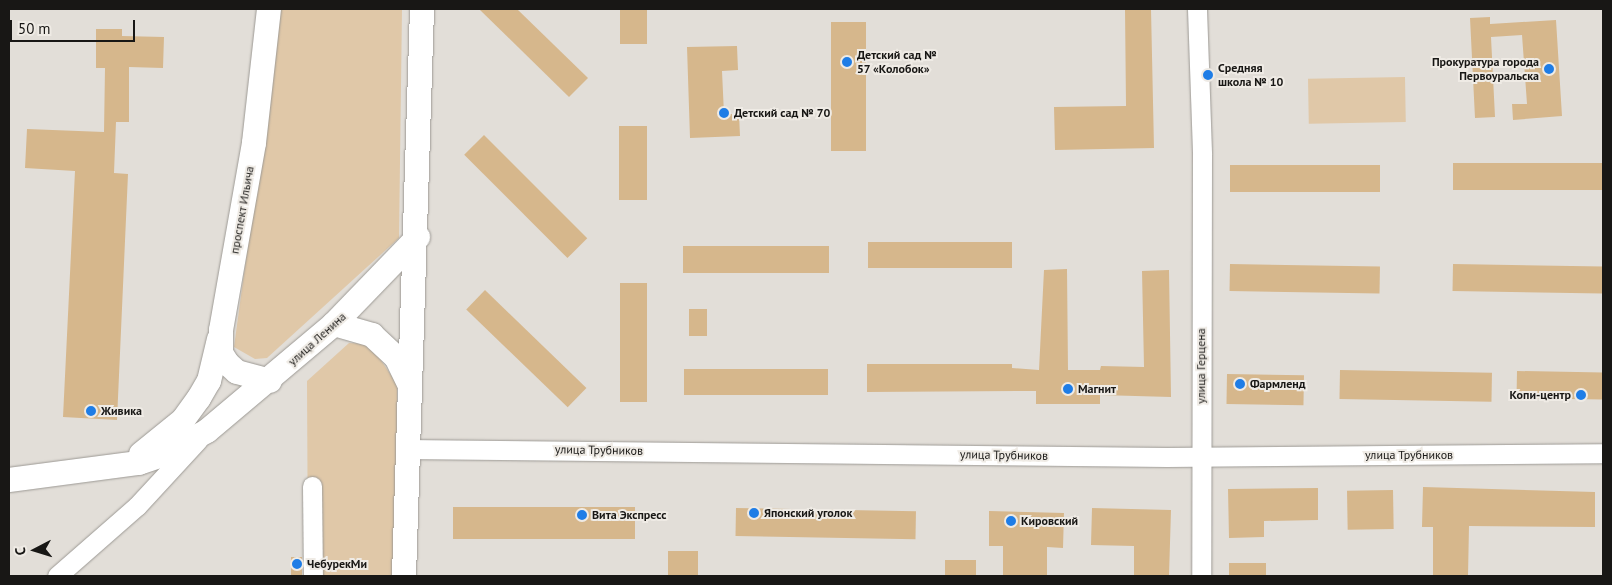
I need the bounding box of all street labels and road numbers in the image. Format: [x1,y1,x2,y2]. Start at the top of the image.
street label: проспект Ильича [227,165,257,255]
street label: улица Ленина [285,309,349,369]
street label: улица Герцена [1194,328,1208,404]
street label: улица Трубников [555,442,643,458]
street label: улица Трубников [960,447,1048,463]
street label: улица Трубников [1365,448,1453,462]

